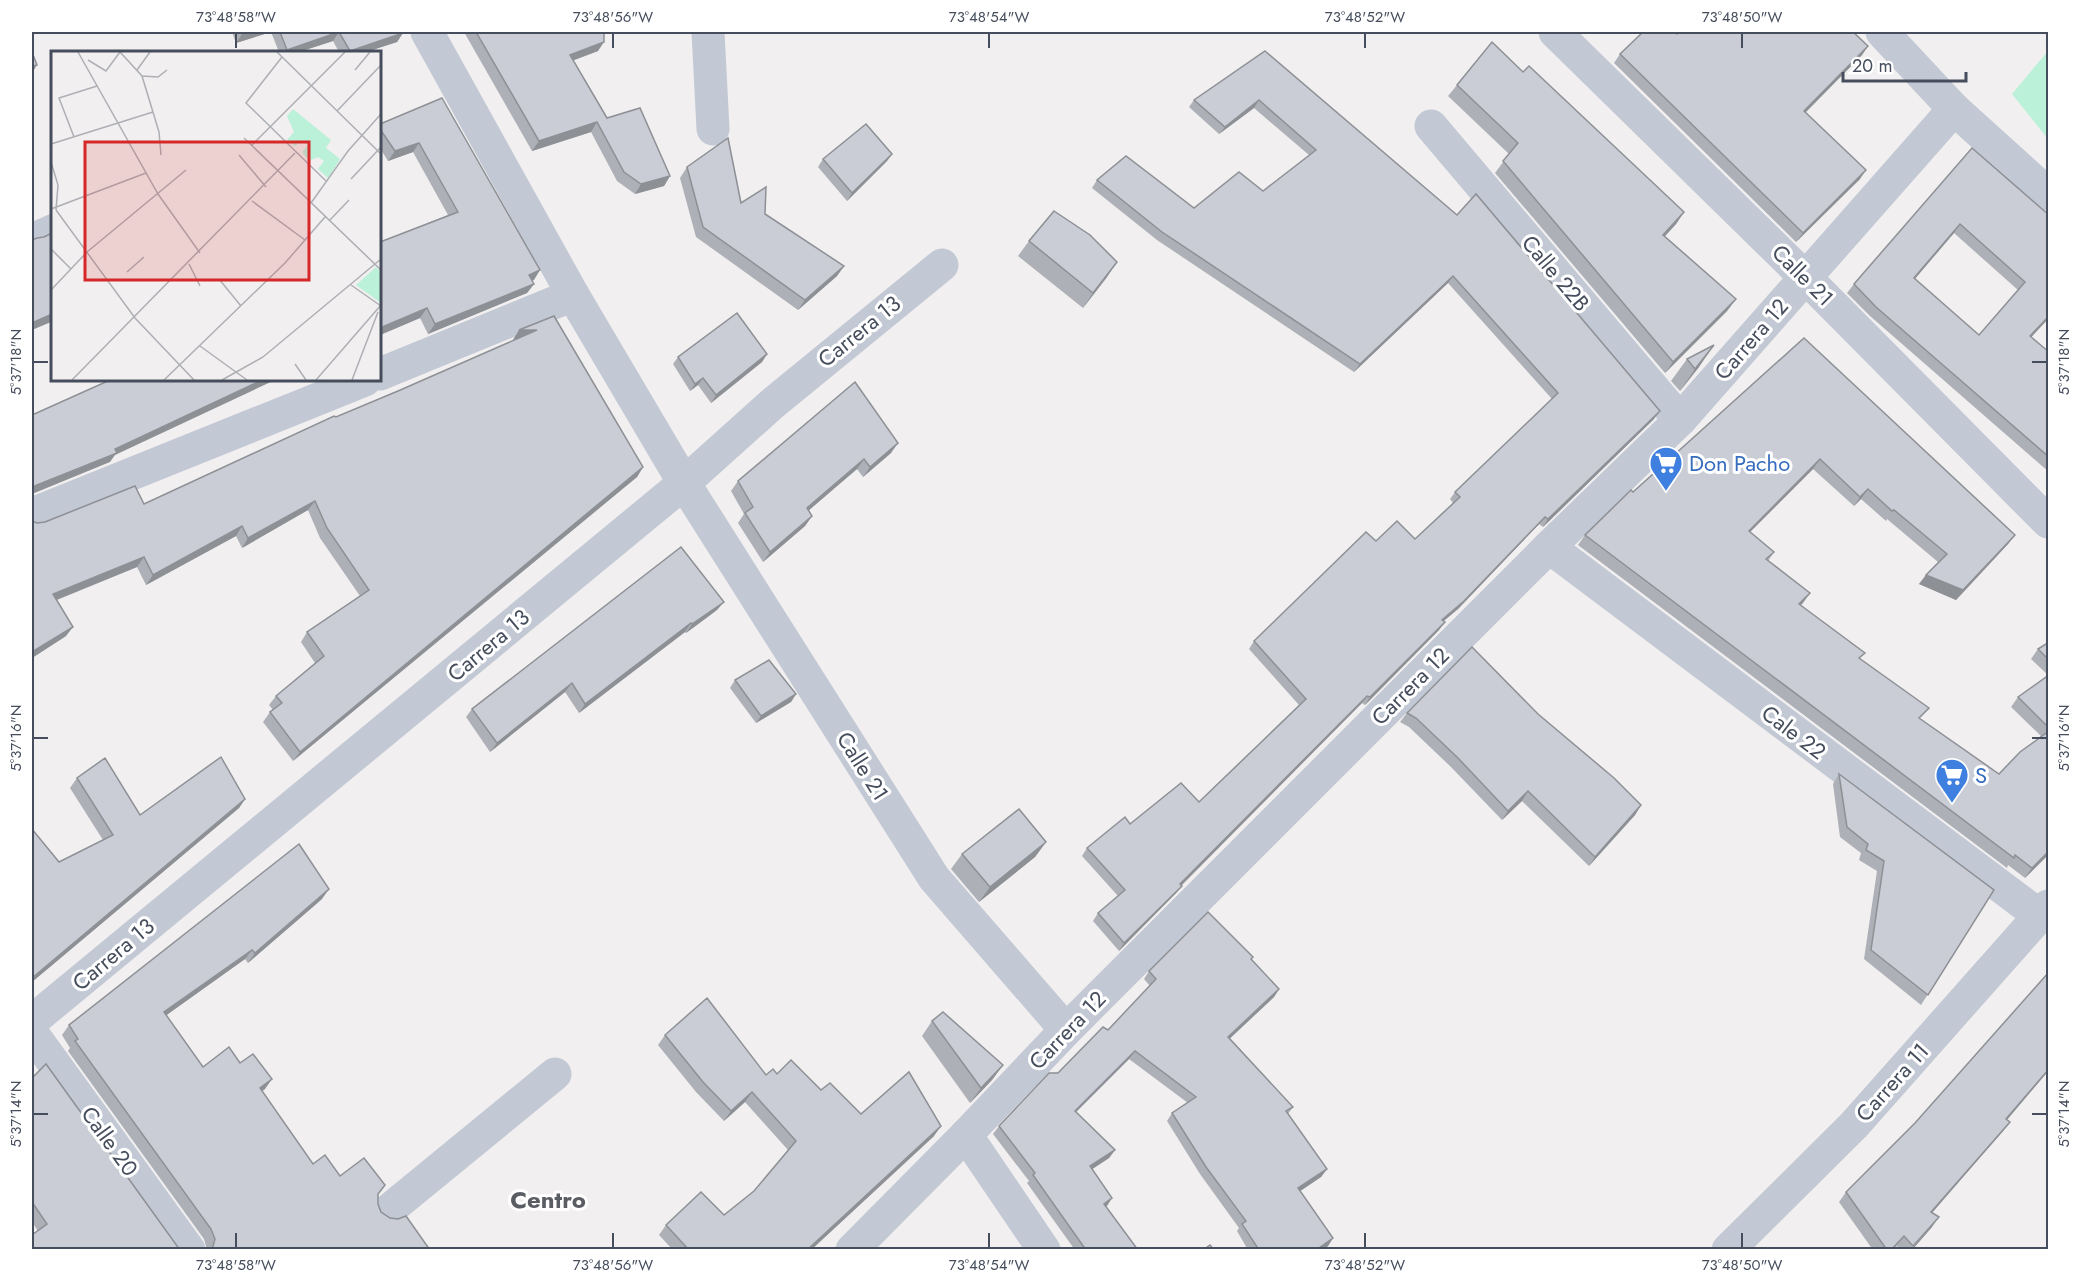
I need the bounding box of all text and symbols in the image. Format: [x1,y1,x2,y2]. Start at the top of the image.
text: 73°48'58"W [196,6,276,28]
text: 73°48'56"W [573,6,653,28]
text: 73°48'54"W [949,6,1029,28]
text: 73°48'52"W [1325,6,1405,28]
text: 73°48'50"W [1702,6,1783,28]
scale bar [1843,45,1966,83]
inset map [51,51,381,381]
text: 20 m [1852,53,1892,79]
street label: Calle 22B [1514,228,1598,318]
street label: Calle 21 [1765,237,1841,313]
street label: Carrera 13 [811,288,907,374]
street label: Carrera 12 [1706,291,1796,387]
text: 5°37'18"N [5,329,27,395]
text: 5°37'18"N [2053,329,2075,395]
supermarket icon: Don Pacho [1648,445,1684,492]
place label: Don Pacho [1689,447,1790,479]
street label: Carrera 13 [440,601,536,689]
street label: Carrera 12 [1364,640,1456,732]
street label: Cale 22 [1755,697,1833,767]
text: 5°37'16"N [5,705,27,771]
text: 5°37'16"N [2053,705,2075,771]
street label: Calle 21 [829,725,897,807]
supermarket icon: S [1934,757,1970,804]
place label: S [1975,759,1987,791]
street label: Carrera 13 [65,910,161,998]
street label: Carrera 12 [1021,983,1113,1077]
street label: Carrera 11 [1848,1036,1936,1128]
text: 5°37'14"N [5,1081,27,1147]
text: 5°37'14"N [2053,1081,2075,1147]
street label: Calle 20 [74,1099,146,1183]
district label: Centro [510,1182,586,1217]
text: 73°48'58"W [196,1254,276,1276]
text: 73°48'56"W [573,1254,653,1276]
text: 73°48'54"W [949,1254,1029,1276]
text: 73°48'52"W [1325,1254,1405,1276]
text: 73°48'50"W [1702,1254,1783,1276]

